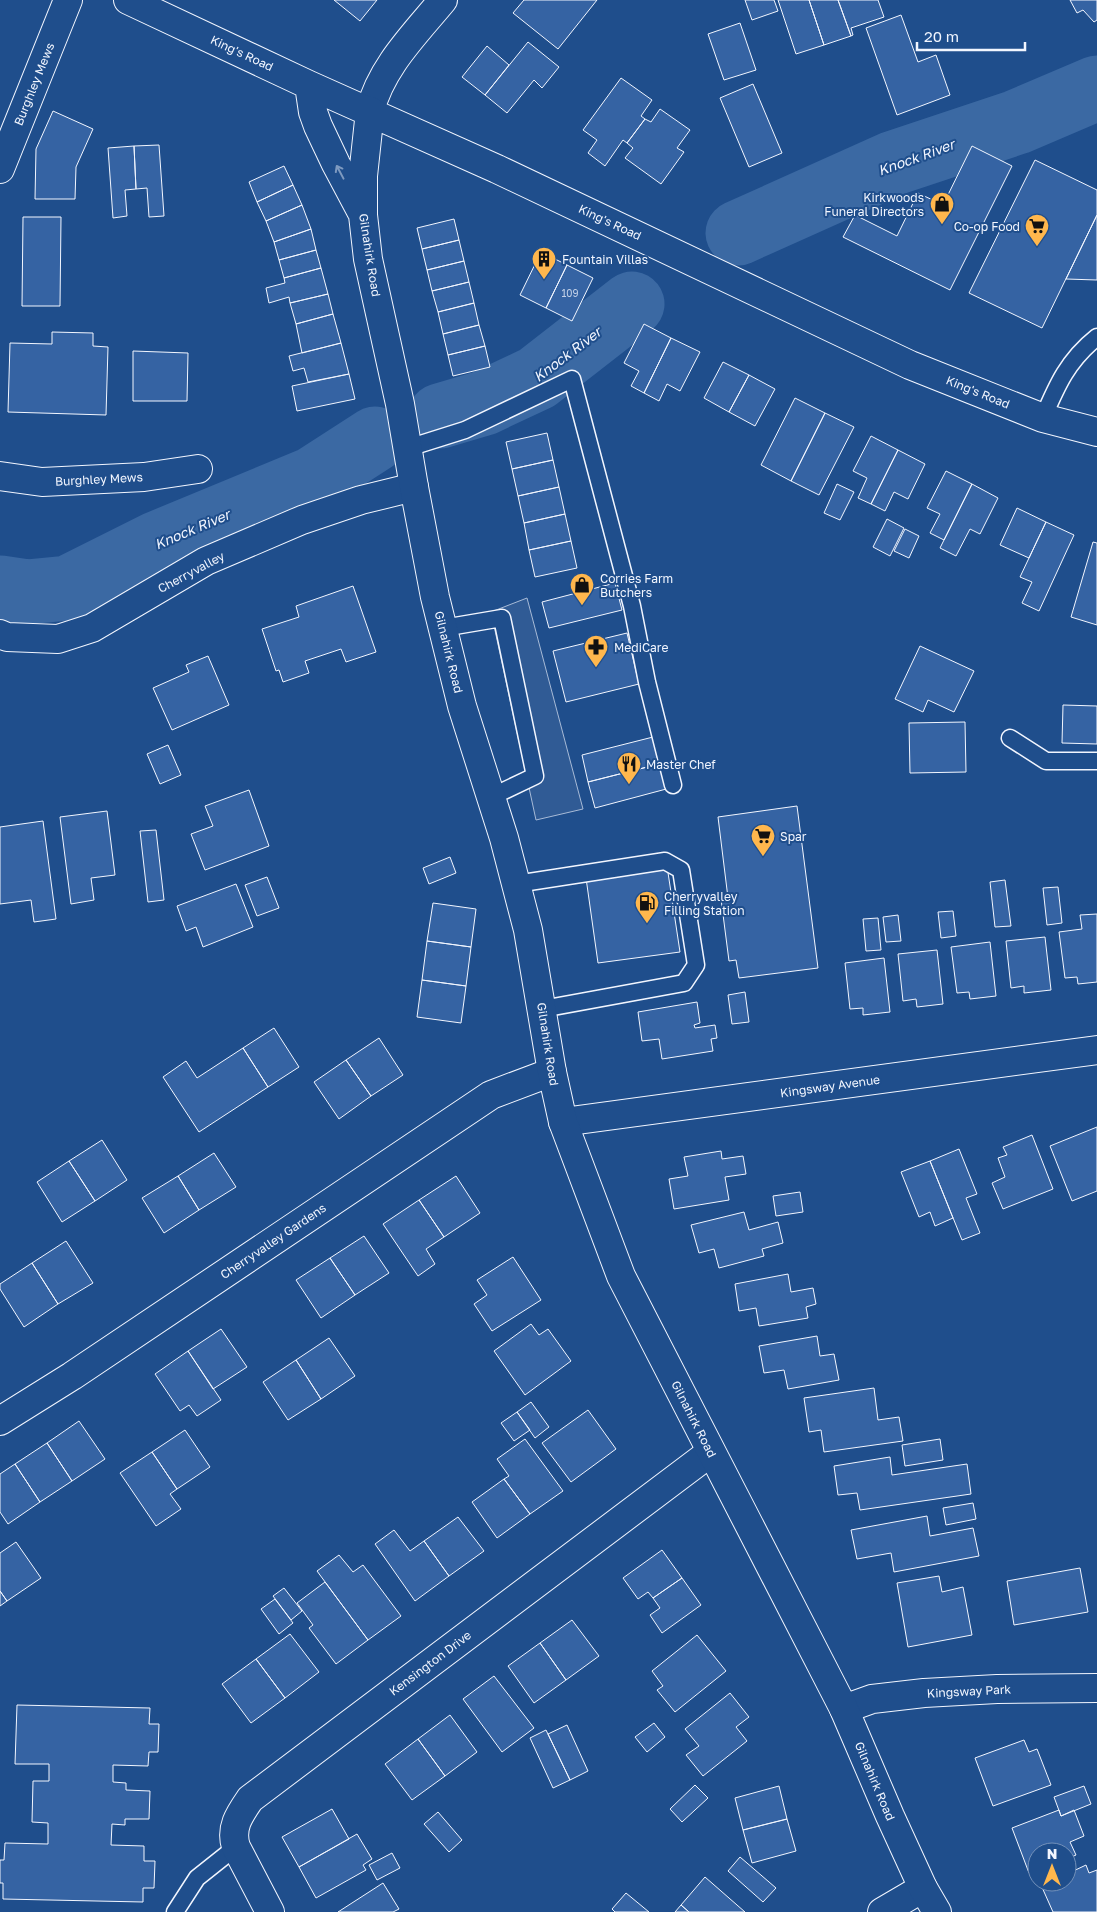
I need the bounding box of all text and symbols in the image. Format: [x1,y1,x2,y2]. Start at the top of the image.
scale bar [917,20,1024,52]
text: 20 m [924,27,959,45]
street label: King's Road [208,32,276,74]
street label: Burghley Mews [11,40,57,128]
water label: Knock River [875,134,959,179]
one-way arrow [334,165,344,179]
place label: Kirkwoods Funeral Directors [824,190,924,219]
shop icon: Kirkwoods Funeral Directors [929,191,955,225]
street label: King's Road [576,201,644,243]
street label: Gilnahirk Road [356,212,384,298]
supermarket icon: Co-op Food [1024,213,1050,247]
place label: Co-op Food [954,219,1020,234]
building icon: Fountain Villas [531,246,557,280]
place label: Fountain Villas [562,252,648,267]
house number: 109 [561,287,579,299]
water label: Knock River [530,322,606,385]
street label: King's Road [944,372,1012,412]
street label: Burghley Mews [55,469,143,489]
water label: Knock River [152,505,235,552]
street label: Cherryvalley [155,548,227,596]
place label: Corries Farm Butchers [600,571,673,600]
shop icon: Corries Farm Butchers [569,572,595,606]
street label: Gilnahirk Road [432,609,466,695]
pharmacy icon: MediCare [583,634,609,668]
place label: MediCare [614,640,668,655]
restaurant icon: Master Chef [616,751,642,785]
place label: Master Chef [646,757,716,772]
supermarket icon: Spar [750,823,776,857]
place label: Spar [780,829,807,844]
place label: Cherryvalley Filling Station [664,889,745,918]
fuel station icon: Cherryvalley Filling Station [634,890,660,924]
street label: Gilnahirk Road [534,1001,562,1087]
street label: Kingsway Avenue [779,1072,881,1100]
street label: Cherryvalley Gardens [217,1200,329,1282]
street label: Gilnahirk Road [668,1378,720,1460]
street label: Kensington Drive [386,1627,474,1699]
street label: Kingsway Park [926,1681,1012,1701]
street label: Gilnahirk Road [852,1739,898,1823]
north arrow [1027,1842,1077,1892]
text: N [1047,1845,1057,1862]

